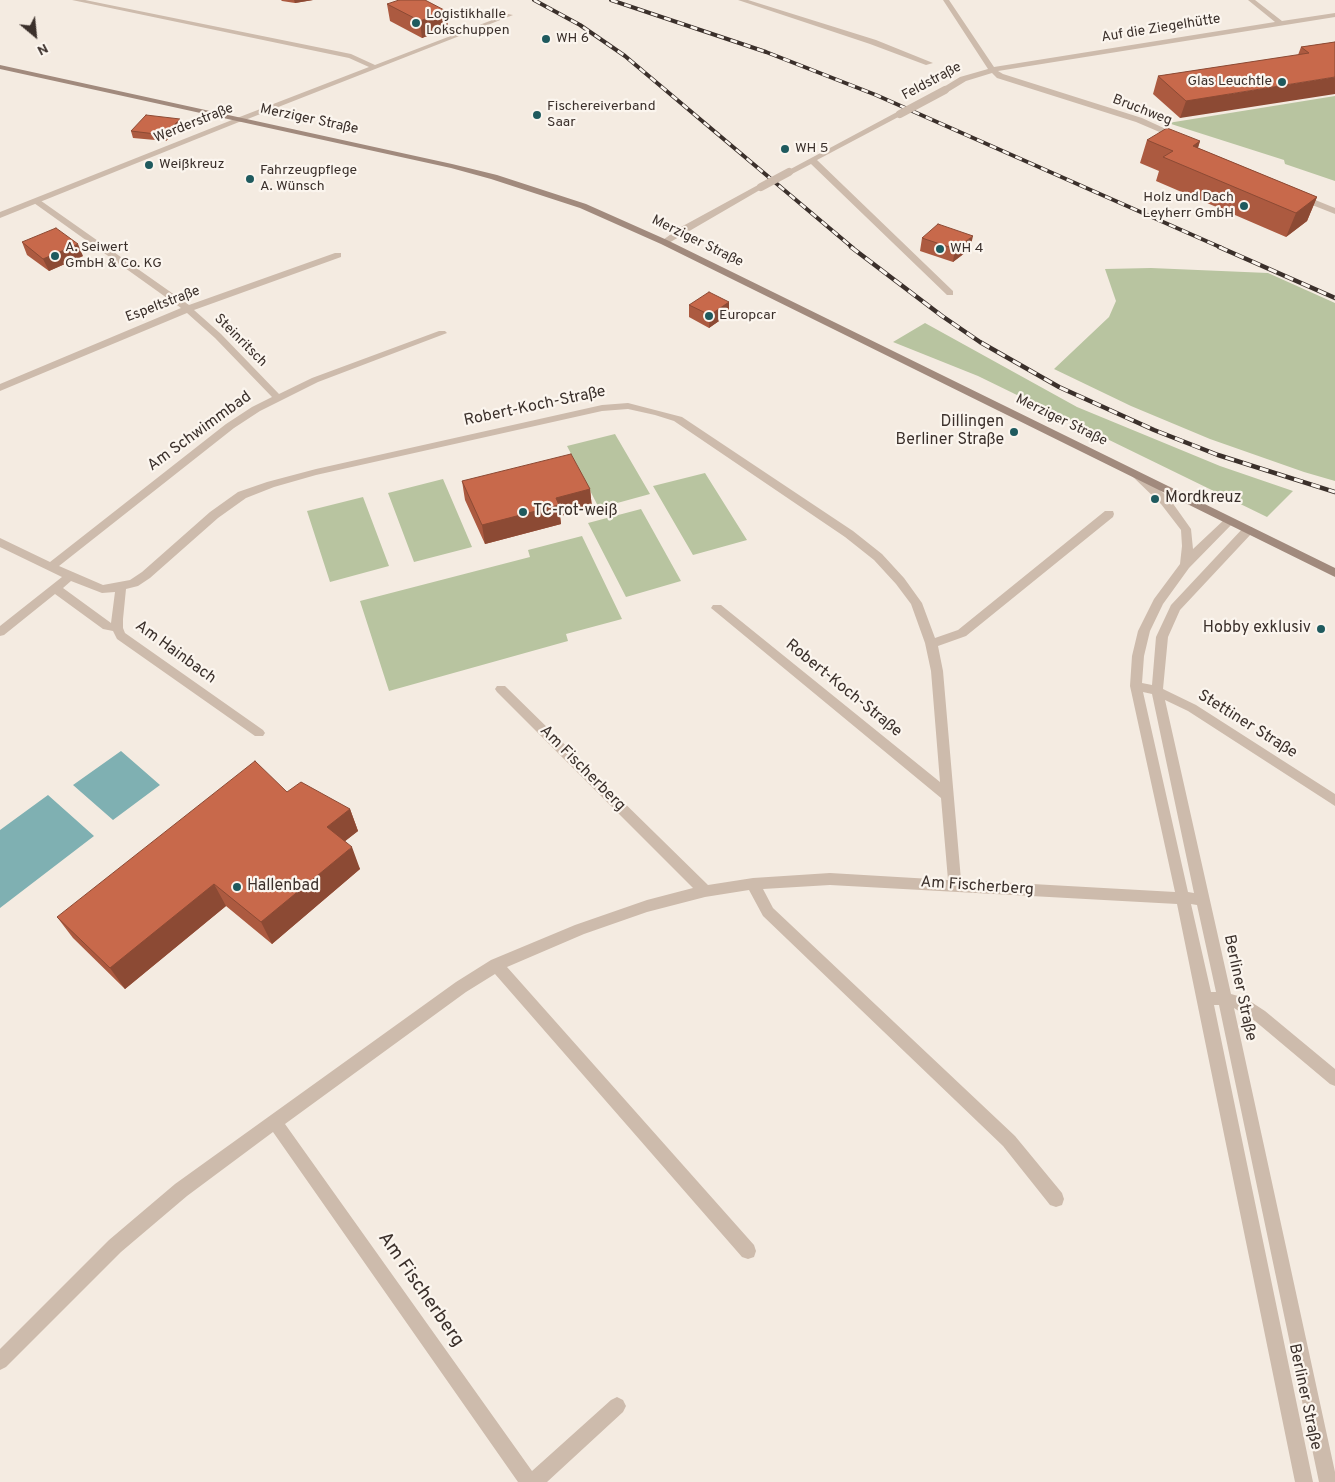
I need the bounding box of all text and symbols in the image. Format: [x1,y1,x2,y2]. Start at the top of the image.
place label: Logistikhalle Lokschuppen [426,7,510,40]
north arrow [10,10,60,60]
street label: Auf die Ziegelhütte [1100,11,1222,47]
marker: Logistikhalle Lokschuppen [410,17,422,29]
place label: WH 6 [556,31,589,47]
marker: WH 6 [540,33,552,45]
text: N [34,39,51,59]
street label: Feldstraße [899,59,965,105]
place label: Glas Leuchtle [1187,74,1272,90]
marker: Glas Leuchtle [1276,76,1288,88]
street label: Bruchweg [1110,92,1174,130]
place label: Fischereiverband Saar [547,99,656,132]
street label: Werderstraße [152,100,236,148]
street label: Merziger Straße [258,101,360,139]
marker: Fischereiverband Saar [531,109,543,121]
place label: WH 5 [795,141,828,157]
marker: WH 5 [779,143,791,155]
place label: Weißkreuz [159,157,225,173]
marker: Weißkreuz [143,159,155,171]
place label: Fahrzeugpflege A. Wünsch [260,163,357,196]
marker: Fahrzeugpflege A. Wünsch [244,173,256,185]
place label: Holz und Dach Leyherr GmbH [1142,190,1234,222]
marker: Holz und Dach Leyherr GmbH [1238,200,1250,212]
street label: Merziger Straße [648,213,746,271]
place label: A. Seiwert GmbH & Co. KG [65,240,162,272]
place label: WH 4 [950,241,983,257]
marker: WH 4 [934,243,946,255]
marker: A. Seiwert GmbH & Co. KG [49,250,61,262]
street label: Espeltstraße [124,283,202,327]
place label: Europcar [719,308,776,324]
marker: Europcar [703,310,715,322]
street label: Steinritsch [210,311,270,371]
street label: Robert-Koch-Straße [462,383,608,431]
street label: Am Schwimmbad [144,388,256,476]
street label: Merziger Straße [1012,392,1110,450]
place label: Dillingen Berliner Straße [896,413,1004,451]
marker: Dillingen Berliner Straße [1008,426,1020,438]
place label: Mordkreuz [1165,489,1242,509]
marker: Mordkreuz [1149,493,1161,505]
place label: TC-rot-weiß [533,502,617,522]
marker: TC-rot-weiß [517,506,529,518]
street label: Am Hainbach [131,617,219,689]
place label: Hobby exklusiv [1203,619,1311,639]
marker: Hobby exklusiv [1315,623,1327,635]
street label: Robert-Koch-Straße [781,636,905,742]
street label: Stettiner Straße [1194,687,1300,763]
street label: Am Fischerberg [535,722,629,816]
street label: Am Fischerberg [920,873,1034,901]
place label: Hallenbad [247,877,319,897]
marker: Hallenbad [231,881,243,893]
street label: Berliner Straße [1218,933,1260,1043]
street label: Am Fischerberg [372,1228,468,1352]
street label: Berliner Straße [1283,1342,1325,1452]

